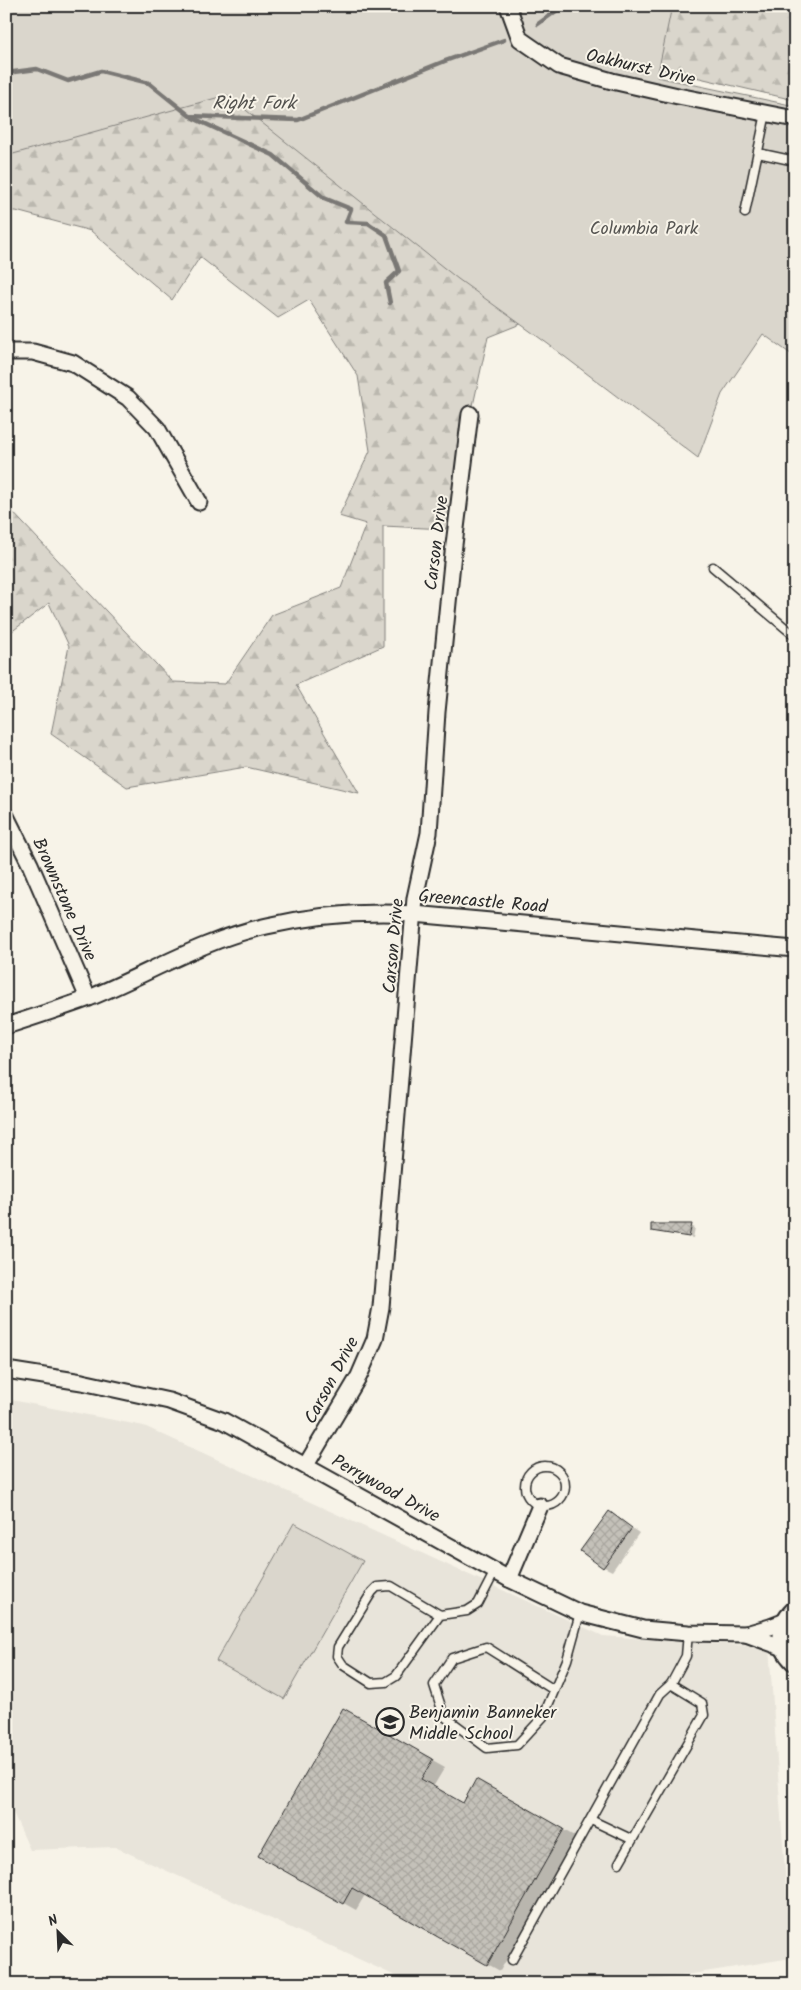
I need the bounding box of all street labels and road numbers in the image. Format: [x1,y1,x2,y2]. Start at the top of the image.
street label: Oakhurst Drive [583,42,698,95]
street label: Carson Drive [417,494,458,592]
street label: Brownstone Drive [23,833,104,966]
street label: Greencastle Road [417,882,550,923]
street label: Carson Drive [376,897,413,995]
street label: Carson Drive [297,1332,368,1430]
street label: Perrywood Drive [326,1447,445,1531]

